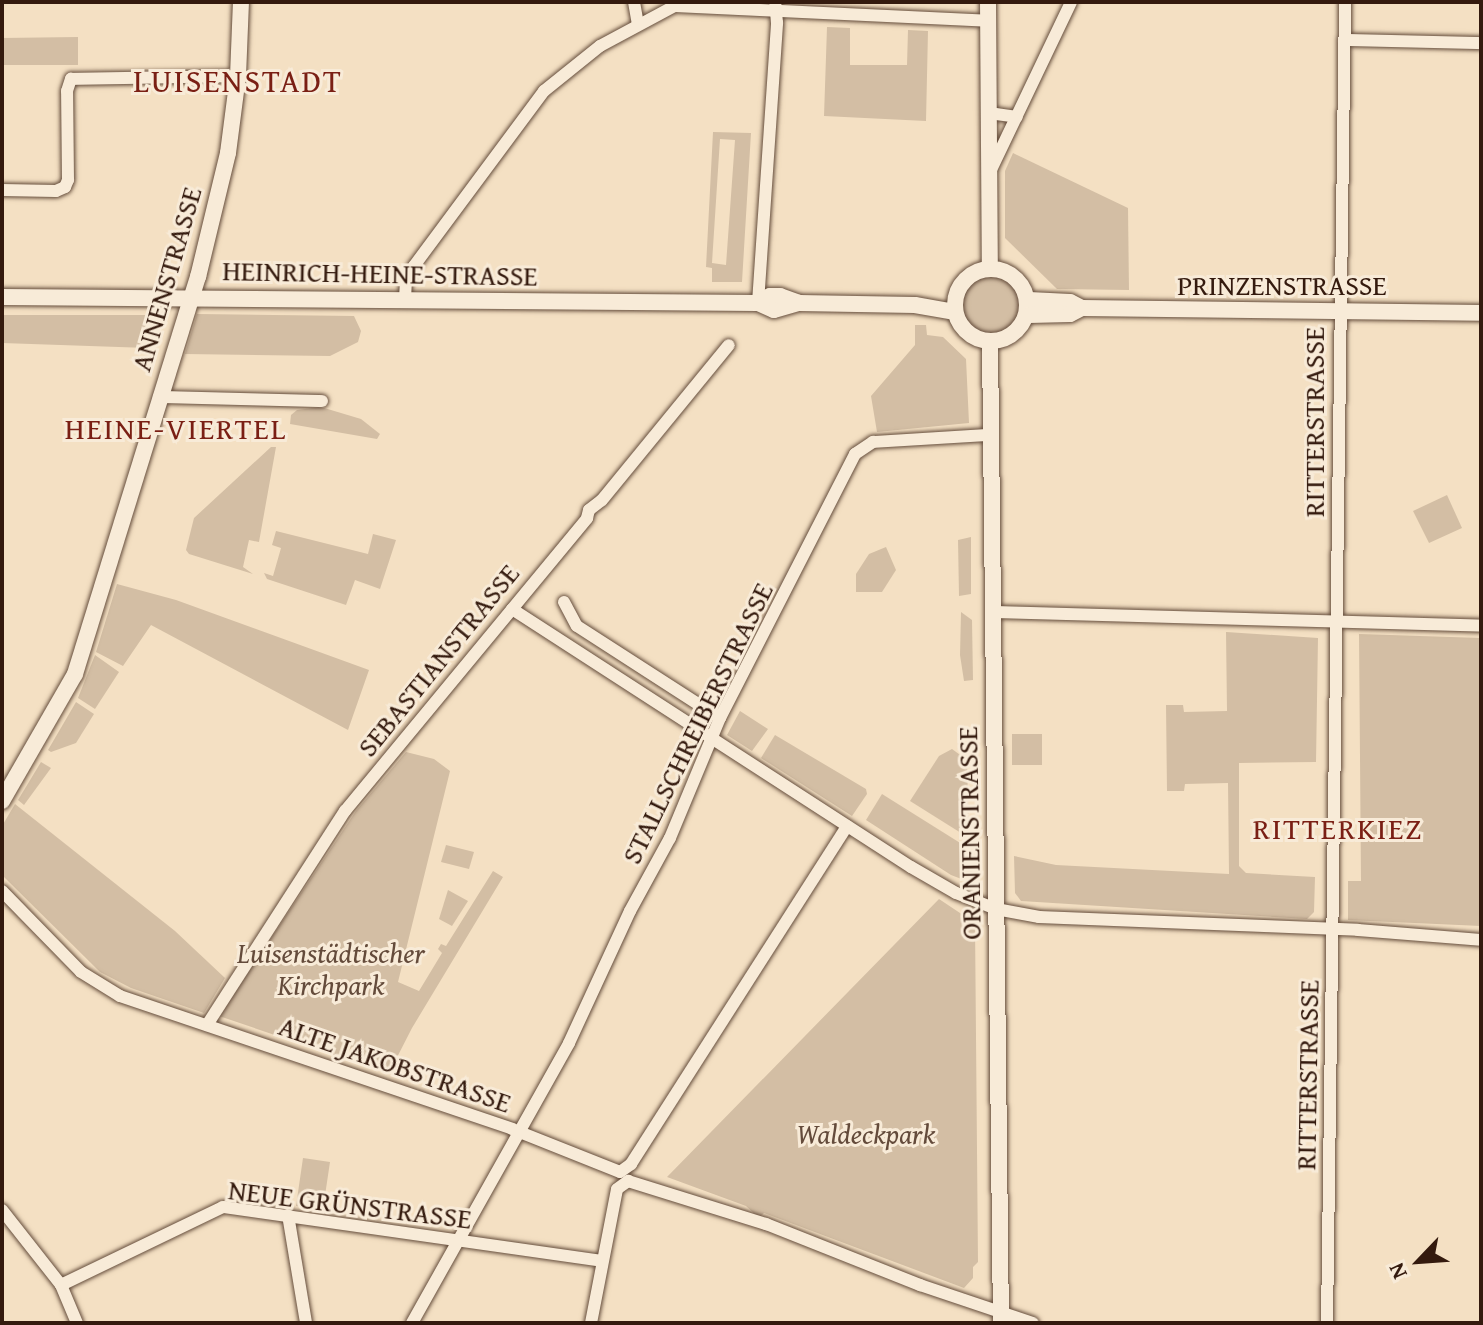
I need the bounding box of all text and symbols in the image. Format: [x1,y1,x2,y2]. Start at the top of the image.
district label: LUISENSTADT [133,62,343,100]
street label: ANNENSTRASSE [124,183,208,375]
street label: HEINRICH-HEINE-STRASSE [222,253,538,293]
street label: PRINZENSTRASSE [1177,268,1387,302]
street label: RITTERSTRASSE [1297,327,1331,517]
district label: HEINE-VIERTEL [65,410,287,446]
street label: SEBASTIANSTRASSE [350,557,526,763]
street label: STALLSCHREIBERSTRASSE [614,577,780,869]
street label: ORANIENSTRASSE [950,726,988,940]
district label: RITTERKIEZ [1253,810,1423,846]
park label: Luisenstädtischer Kirchpark [237,936,425,1002]
street label: RITTERSTRASSE [1289,980,1325,1170]
street label: ALTE JAKOBSTRASSE [275,1009,515,1119]
park label: Waldeckpark [797,1117,935,1151]
street label: NEUE GRÜNSTRASSE [227,1172,473,1236]
north arrow [1379,1221,1459,1301]
text: N [1380,1258,1415,1285]

